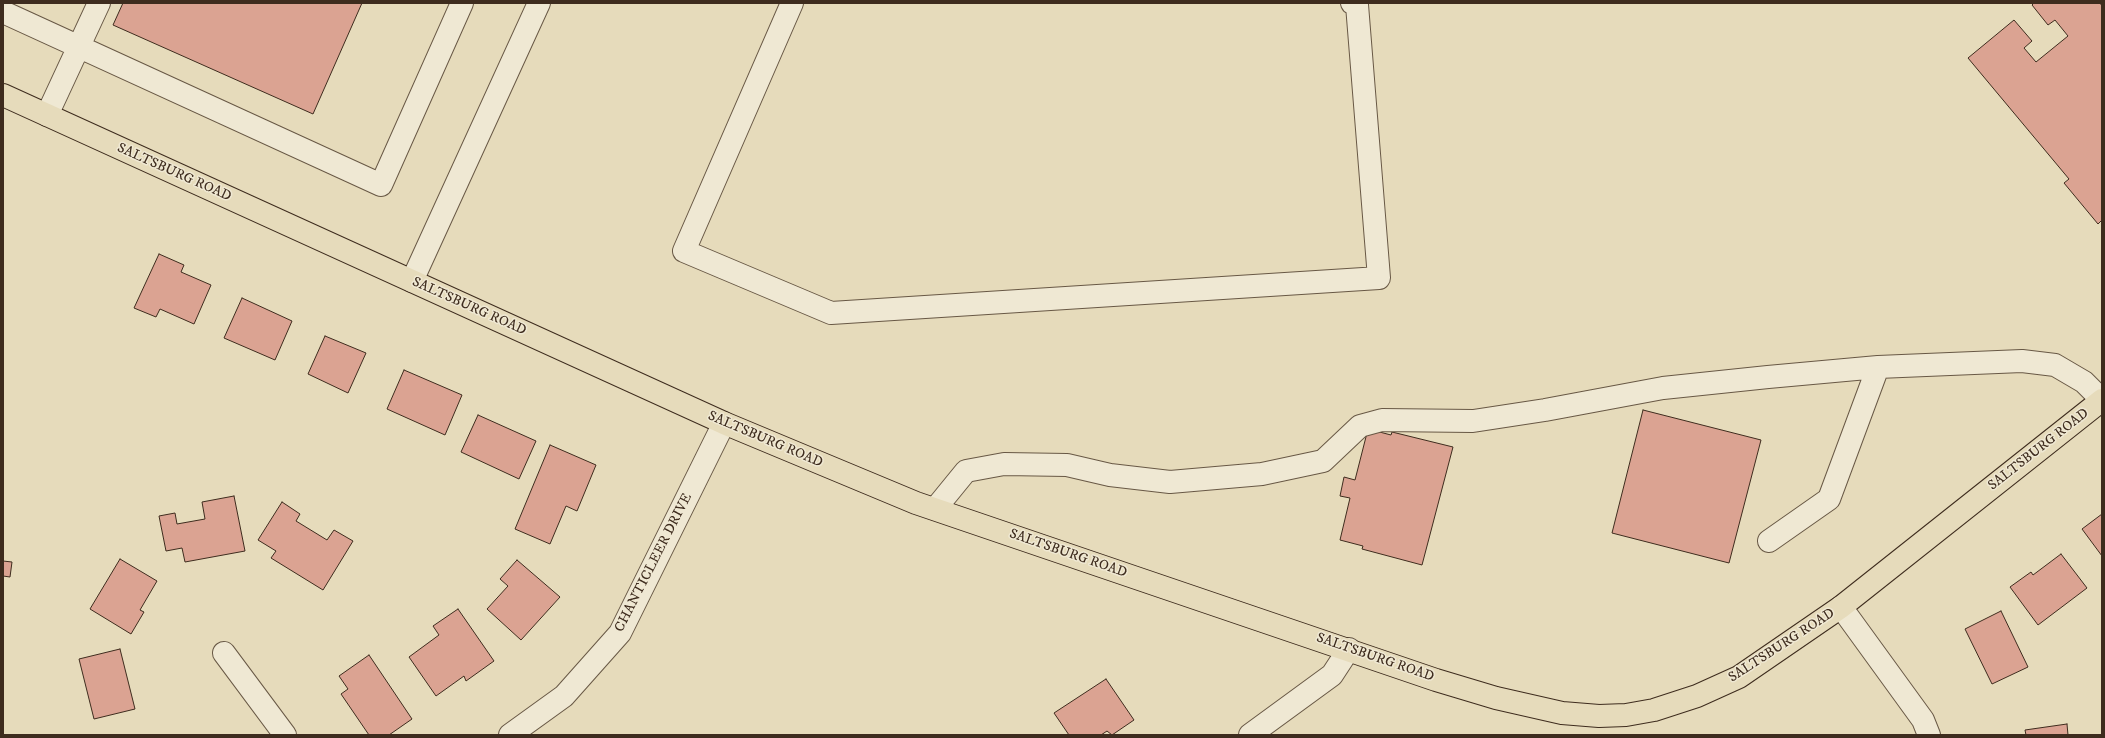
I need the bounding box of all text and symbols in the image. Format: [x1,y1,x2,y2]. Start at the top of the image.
street label: SALTSBURG ROAD [114,140,234,206]
street label: SALTSBURG ROAD [409,274,529,340]
street label: SALTSBURG ROAD [1985,405,2093,495]
street label: SALTSBURG ROAD [705,408,825,472]
street label: CHANTICLEER DRIVE [612,491,696,635]
street label: SALTSBURG ROAD [1007,526,1129,582]
street label: SALTSBURG ROAD [1726,605,1838,687]
street label: SALTSBURG ROAD [1314,630,1436,686]

